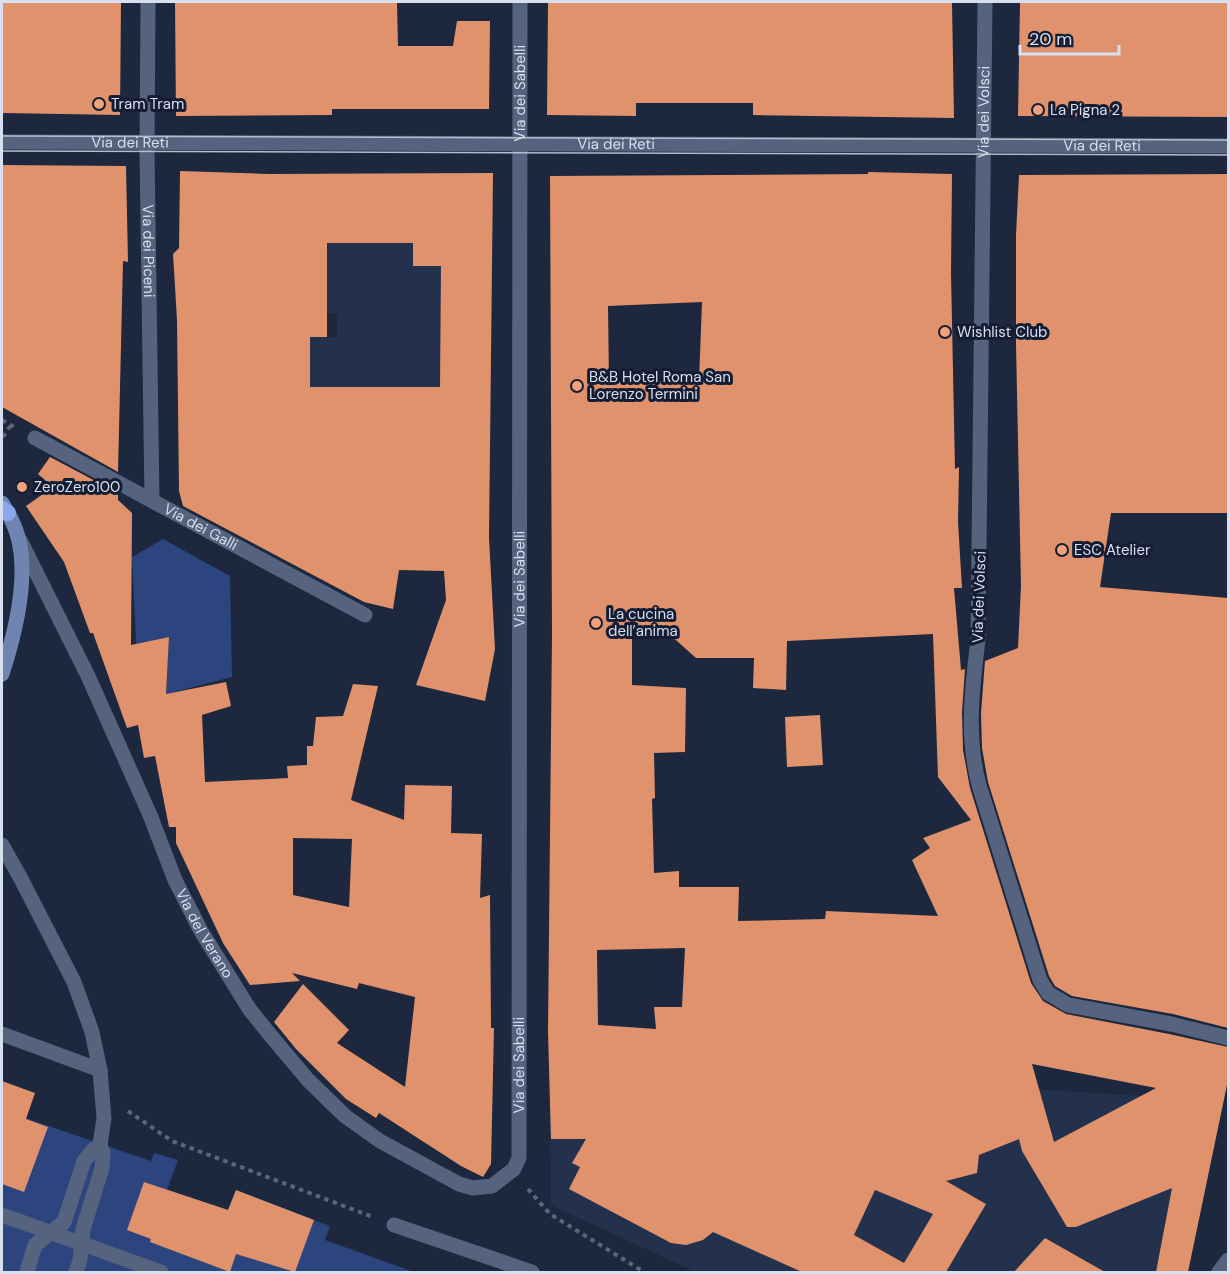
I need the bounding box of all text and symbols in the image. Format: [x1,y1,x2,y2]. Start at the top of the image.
scale bar [1020,18,1119,56]
text: 20 m [1029,27,1072,51]
street label: Via dei Sabelli [510,45,530,141]
street label: Via dei Volsci [973,66,994,158]
place label: Tram Tram [111,94,184,114]
marker: Tram Tram [92,97,106,111]
place label: La Pigna 2 [1050,100,1120,120]
marker: La Pigna 2 [1031,103,1045,117]
street label: Via dei Reti [91,132,169,153]
street label: Via dei Reti [577,134,655,154]
street label: Via dei Reti [1063,135,1141,156]
street label: Via dei Piceni [138,204,159,298]
place label: Wishlist Club [957,322,1047,342]
marker: Wishlist Club [938,325,952,339]
place label: B&B Hotel Roma San Lorenzo Termini [589,367,731,404]
marker: B&B Hotel Roma San Lorenzo Termini [570,379,584,393]
place label: ZeroZero100 [34,477,120,497]
marker: ZeroZero100 [15,480,29,494]
street label: Via dei Galli [160,499,241,555]
street label: Via dei Sabelli [509,531,530,627]
place label: ESC Atelier [1074,540,1151,560]
marker: ESC Atelier [1055,543,1069,557]
street label: Via dei Volsci [967,551,991,643]
place label: La cucina dell’anima [608,604,678,641]
marker: La cucina dell’anima [589,616,603,630]
street label: Via del Verano [171,885,238,982]
street label: Via dei Sabelli [509,1017,529,1113]

